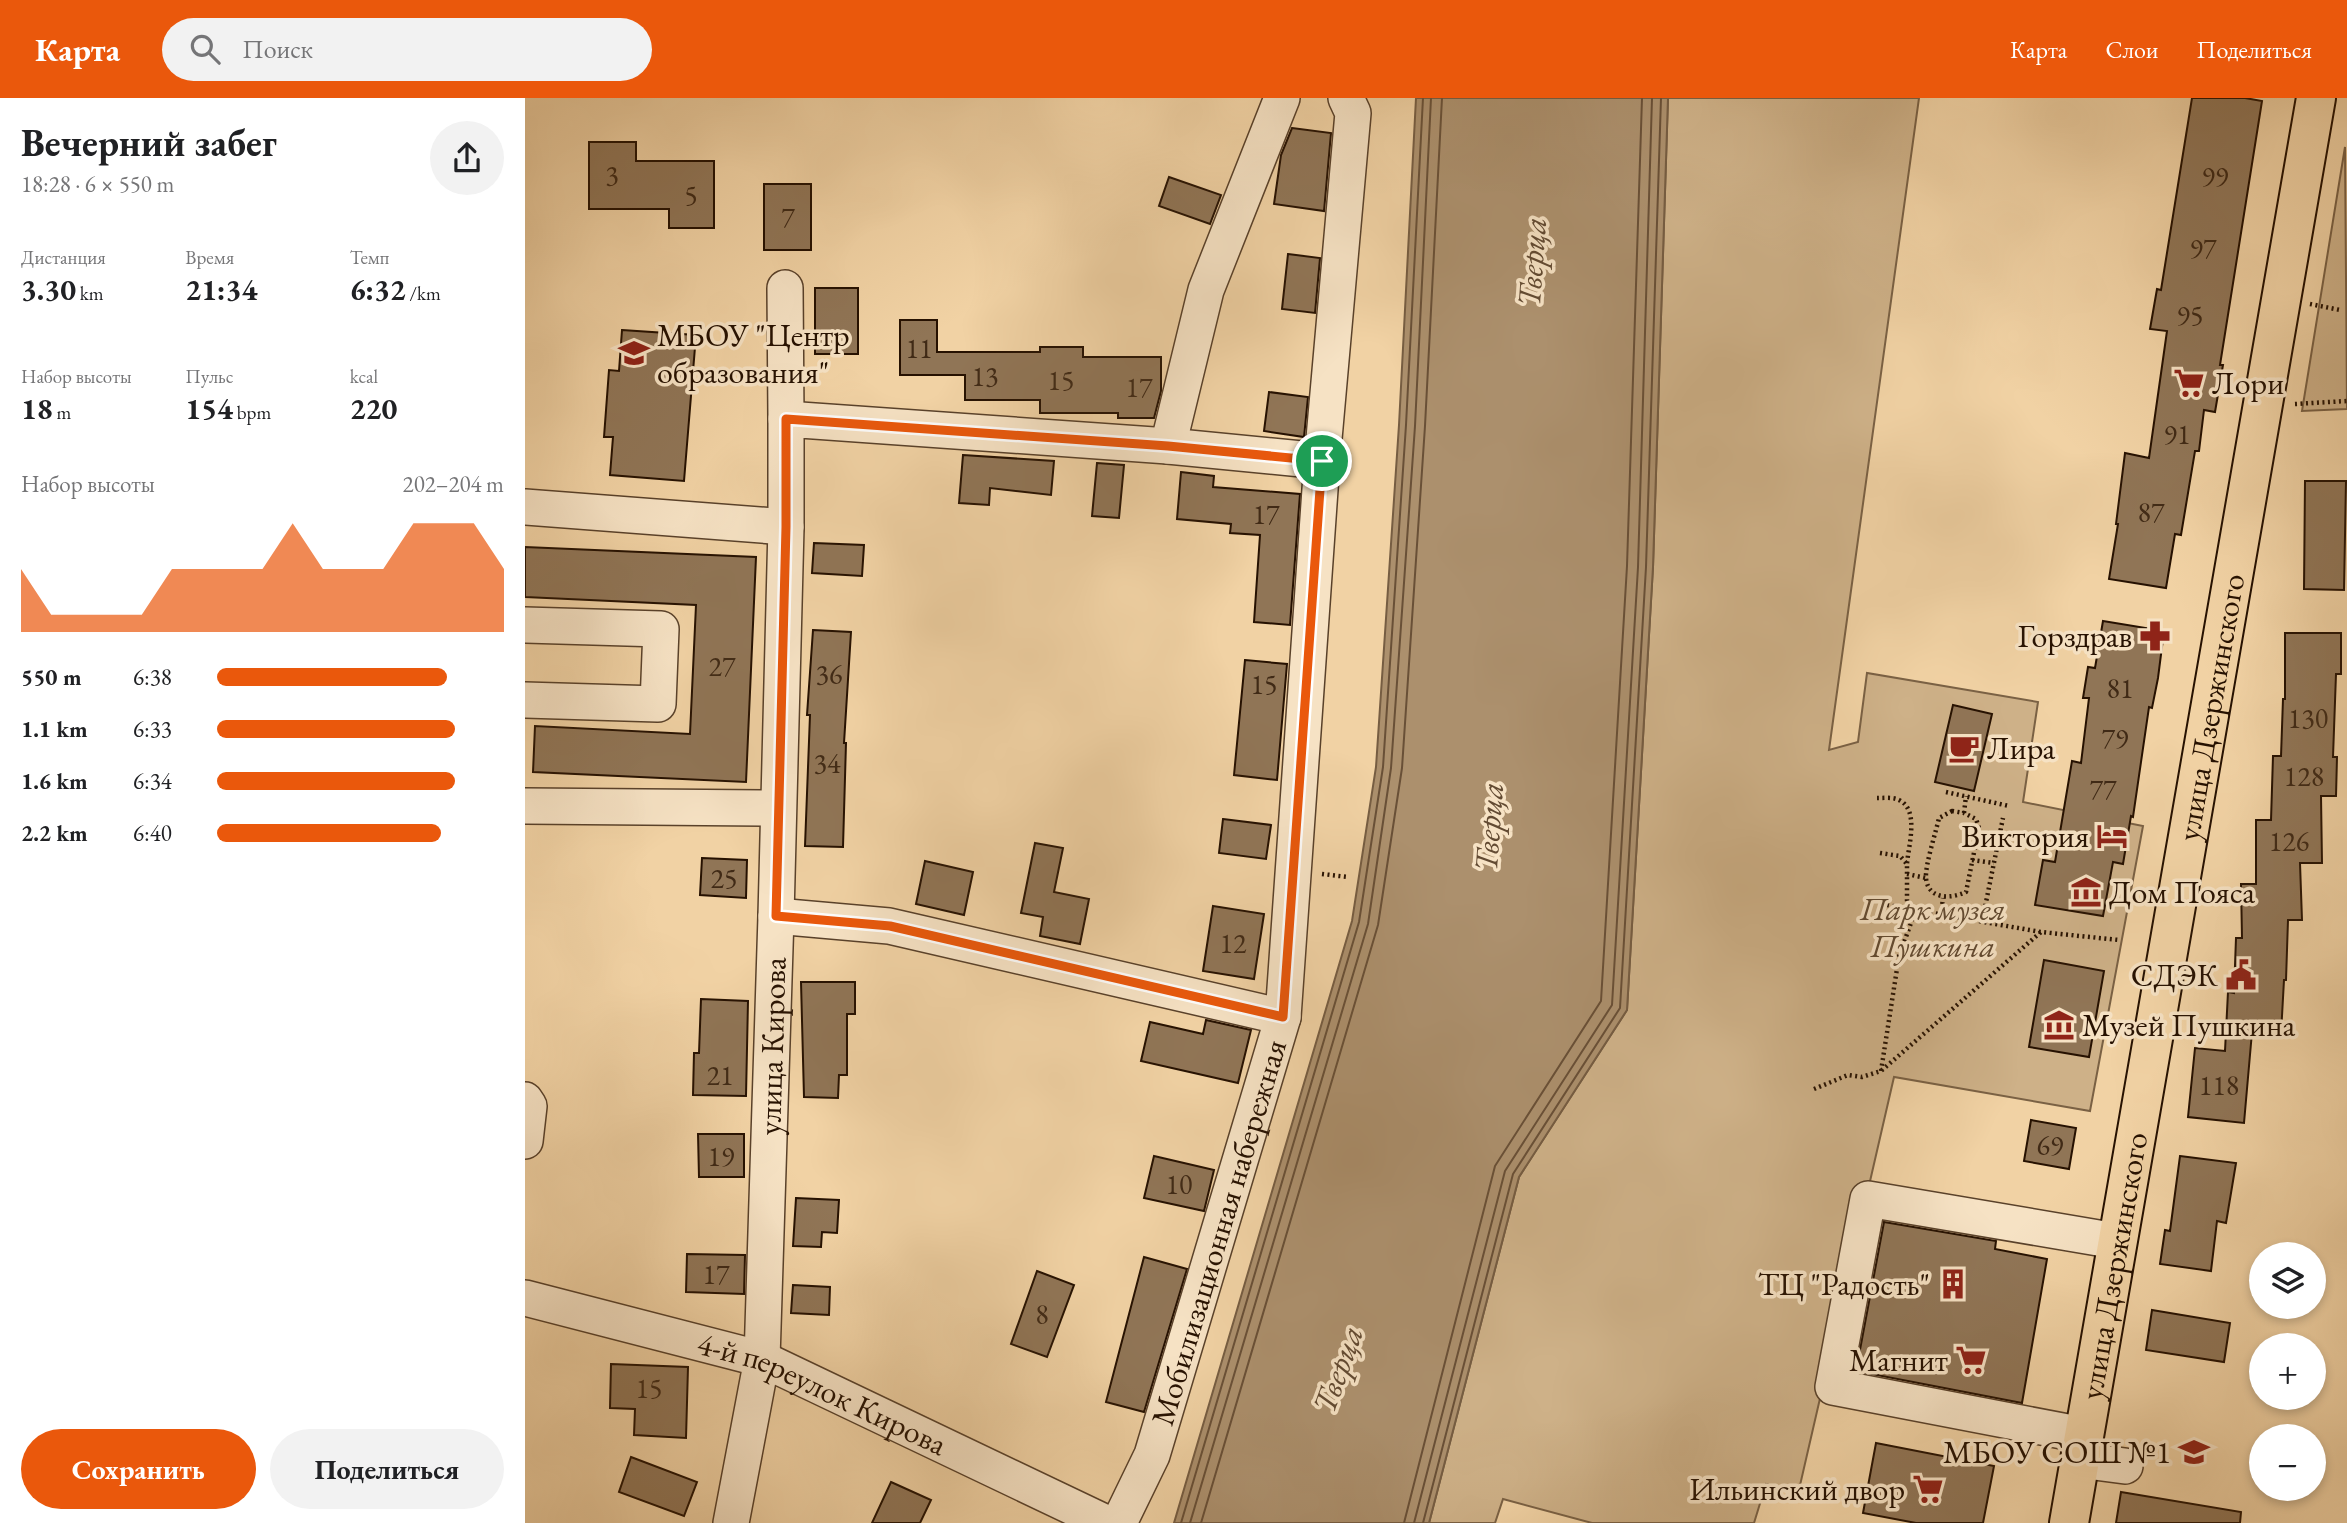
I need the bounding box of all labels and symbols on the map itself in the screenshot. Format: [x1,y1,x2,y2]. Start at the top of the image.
house number: 3 [605,157,619,193]
house number: 99 [2202,158,2228,194]
house number: 5 [684,177,698,213]
house number: 7 [781,199,795,235]
water label: Тверца [1507,216,1556,308]
house number: 97 [2190,230,2217,266]
house number: 95 [2177,297,2203,333]
place label: МБОУ "Центр образования" [657,314,850,393]
house number: 11 [906,330,932,366]
school or university icon: МБОУ "Центр образования" [617,336,651,370]
house number: 13 [972,358,998,394]
house number: 15 [1048,362,1074,398]
place label: Лори [2212,362,2284,404]
supermarket icon: Лори [2172,366,2206,400]
house number: 17 [1126,369,1153,405]
house number: 91 [2164,416,2190,452]
pin [1292,431,1352,491]
house number: 87 [2138,494,2165,530]
house number: 17 [1253,496,1280,532]
street label: улица Дзержинского [2167,570,2254,844]
place label: Горздрав [2018,615,2132,657]
pharmacy icon: Горздрав [2138,619,2172,653]
house number: 27 [709,648,736,684]
house number: 36 [816,656,842,692]
house number: 15 [1251,666,1277,702]
house number: 81 [2107,670,2133,706]
house number: 130 [2288,700,2328,736]
house number: 79 [2102,720,2128,756]
place label: Лира [1987,727,2056,769]
cafe icon: Лира [1947,731,1981,765]
house number: 34 [814,745,841,781]
house number: 128 [2284,758,2324,794]
house number: 77 [2090,771,2117,807]
water label: Тверца [1464,781,1513,873]
place label: Виктория [1961,815,2089,857]
hotel icon: Виктория [2095,819,2129,853]
house number: 126 [2269,823,2309,859]
house number: 25 [711,860,737,896]
place label: Дом Пояса [2109,871,2255,913]
museum icon: Дом Пояса [2069,875,2103,909]
park label: Парк музея Пушкина [1859,888,2006,967]
house number: 12 [1220,925,1247,961]
place label: СДЭК [2131,954,2219,996]
street label: улица Кирова [748,956,796,1136]
public building icon: СДЭК [2224,958,2258,992]
place label: Музей Пушкина [2082,1004,2296,1046]
museum icon: Музей Пушкина [2042,1008,2076,1042]
street label: Мобилизационная набережная [1141,1034,1296,1430]
house number: 21 [707,1057,733,1093]
house number: 118 [2199,1067,2239,1103]
house number: 69 [2037,1127,2063,1163]
street label: улица Дзержинского [2070,1129,2157,1403]
house number: 19 [708,1138,734,1174]
house number: 10 [1166,1166,1192,1202]
house number: 17 [703,1256,730,1292]
place label: ТЦ "Радость" [1758,1263,1930,1305]
building icon: ТЦ "Радость" [1936,1267,1970,1301]
house number: 8 [1035,1296,1049,1332]
water label: Тверца [1302,1320,1373,1419]
street label: 4-й переулок Кирова [693,1322,954,1465]
place label: Магнит [1849,1339,1948,1381]
supermarket icon: Магнит [1954,1343,1988,1377]
house number: 15 [636,1370,662,1406]
place label: МБОУ СОШ №1 [1943,1431,2171,1473]
school or university icon: МБОУ СОШ №1 [2177,1435,2211,1469]
place label: Ильинский двор [1689,1468,1905,1510]
supermarket icon: Ильинский двор [1911,1472,1945,1506]

